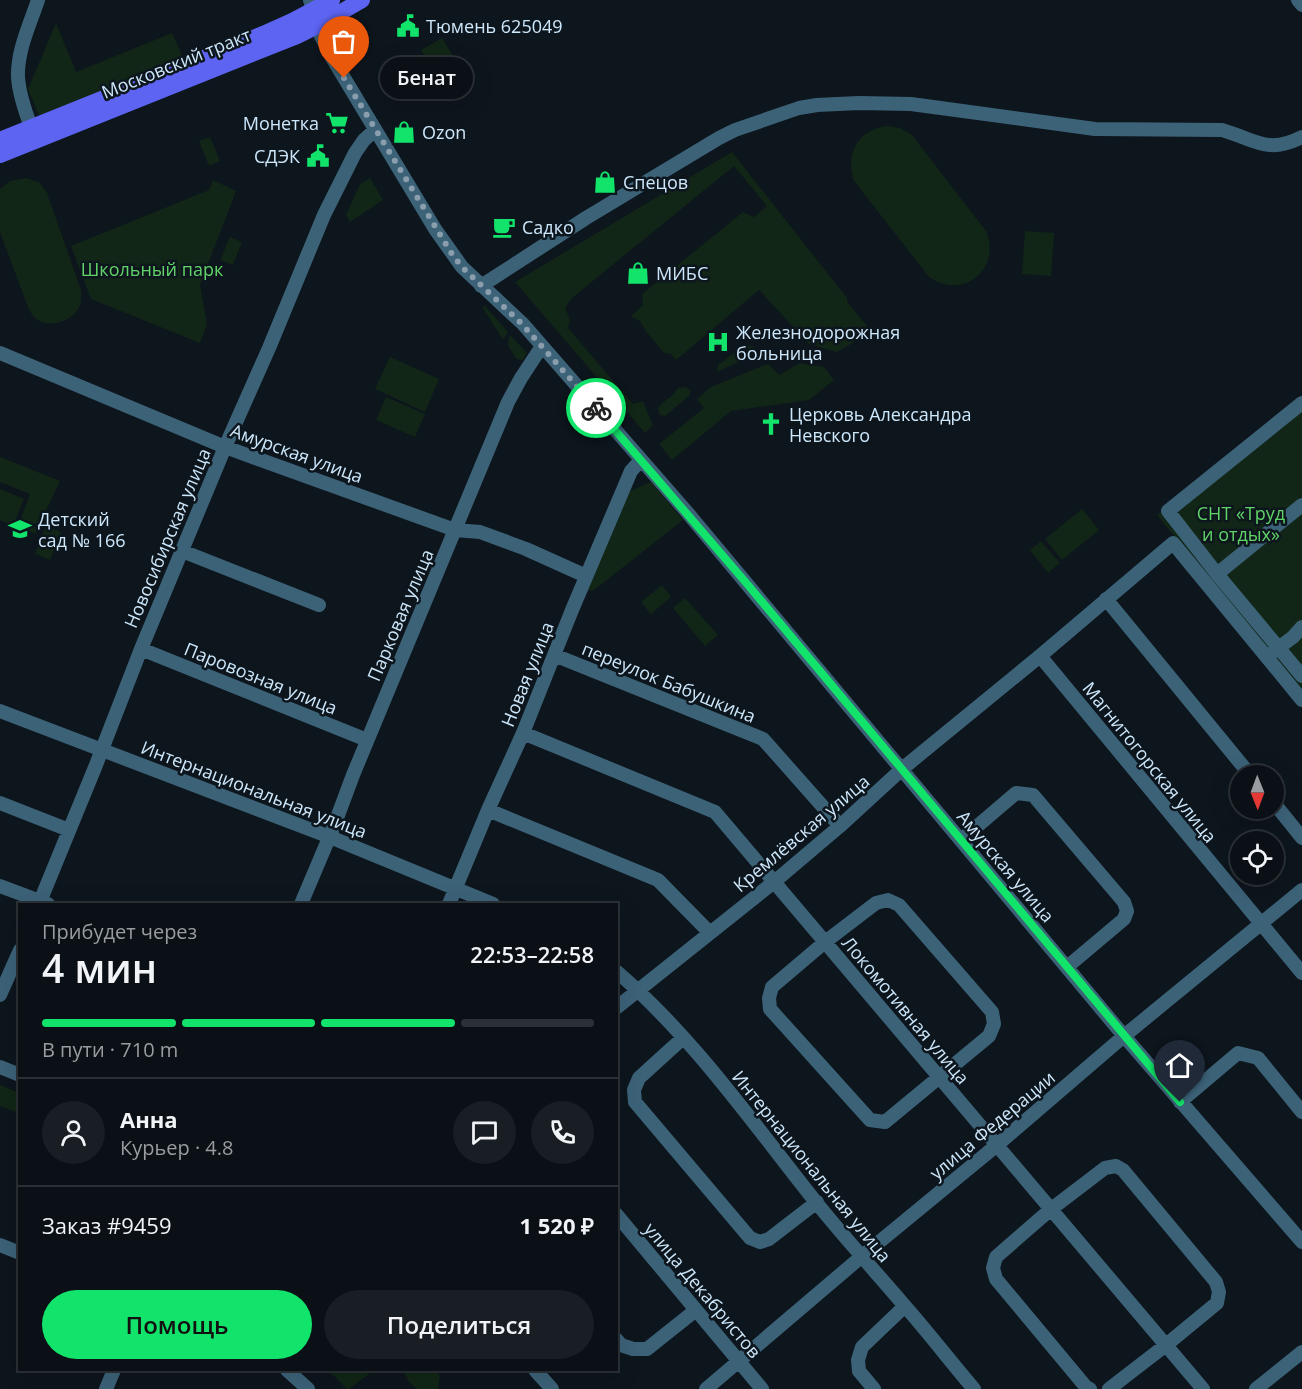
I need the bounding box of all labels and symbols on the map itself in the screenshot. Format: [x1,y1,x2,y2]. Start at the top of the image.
public building icon: Тюмень 625049 [395,13,421,39]
place label: Тюмень 625049 [426,14,563,38]
pin [318,16,369,78]
street label: Московский тракт [98,22,255,104]
callout: Бенат [380,57,473,99]
supermarket icon: Монетка [324,110,350,136]
place label: Монетка [243,111,319,135]
shop icon: Ozon [391,119,417,145]
place label: Ozon [422,120,466,144]
public building icon: СДЭК [305,143,331,169]
place label: СДЭК [254,144,300,168]
shop icon: Спецов [592,169,618,195]
place label: Спецов [623,170,688,194]
cafe icon: Садко [491,214,517,240]
place label: Садко [522,215,574,239]
park label: Школьный парк [81,257,224,281]
shop icon: МИБС [625,260,651,286]
place label: МИБС [656,261,708,285]
place label: Железнодорожная больница [736,320,900,365]
hospital icon: Железнодорожная больница [705,329,731,355]
courier [566,378,626,438]
place label: Церковь Александра Невского [789,402,972,447]
church icon: Церковь Александра Невского [758,411,784,437]
street label: Амурская улица [227,418,367,488]
street label: Новосибирская улица [118,444,216,632]
park label: СНТ «Труд и отдых» [1197,501,1285,546]
place label: Детский сад № 166 [38,507,126,552]
school or university icon: Детский сад № 166 [7,516,33,542]
street label: Парковая улица [361,545,439,685]
street label: Новая улица [495,618,559,730]
street label: Паровозная улица [181,636,341,720]
street label: переулок Бабушкина [579,636,759,728]
street label: Магнитогорская улица [1078,677,1222,847]
street label: Интернациональная улица [138,735,370,843]
north arrow [1230,765,1284,819]
street label: Кремлёвская улица [728,769,874,897]
street label: Амурская улица [952,805,1060,927]
street label: Локомотивная улица [837,931,975,1089]
pin [1154,1040,1205,1102]
street label: Интернациональная улица [727,1065,897,1267]
street label: улица Федерации [924,1065,1060,1185]
street label: улица Декабристов [639,1217,767,1363]

